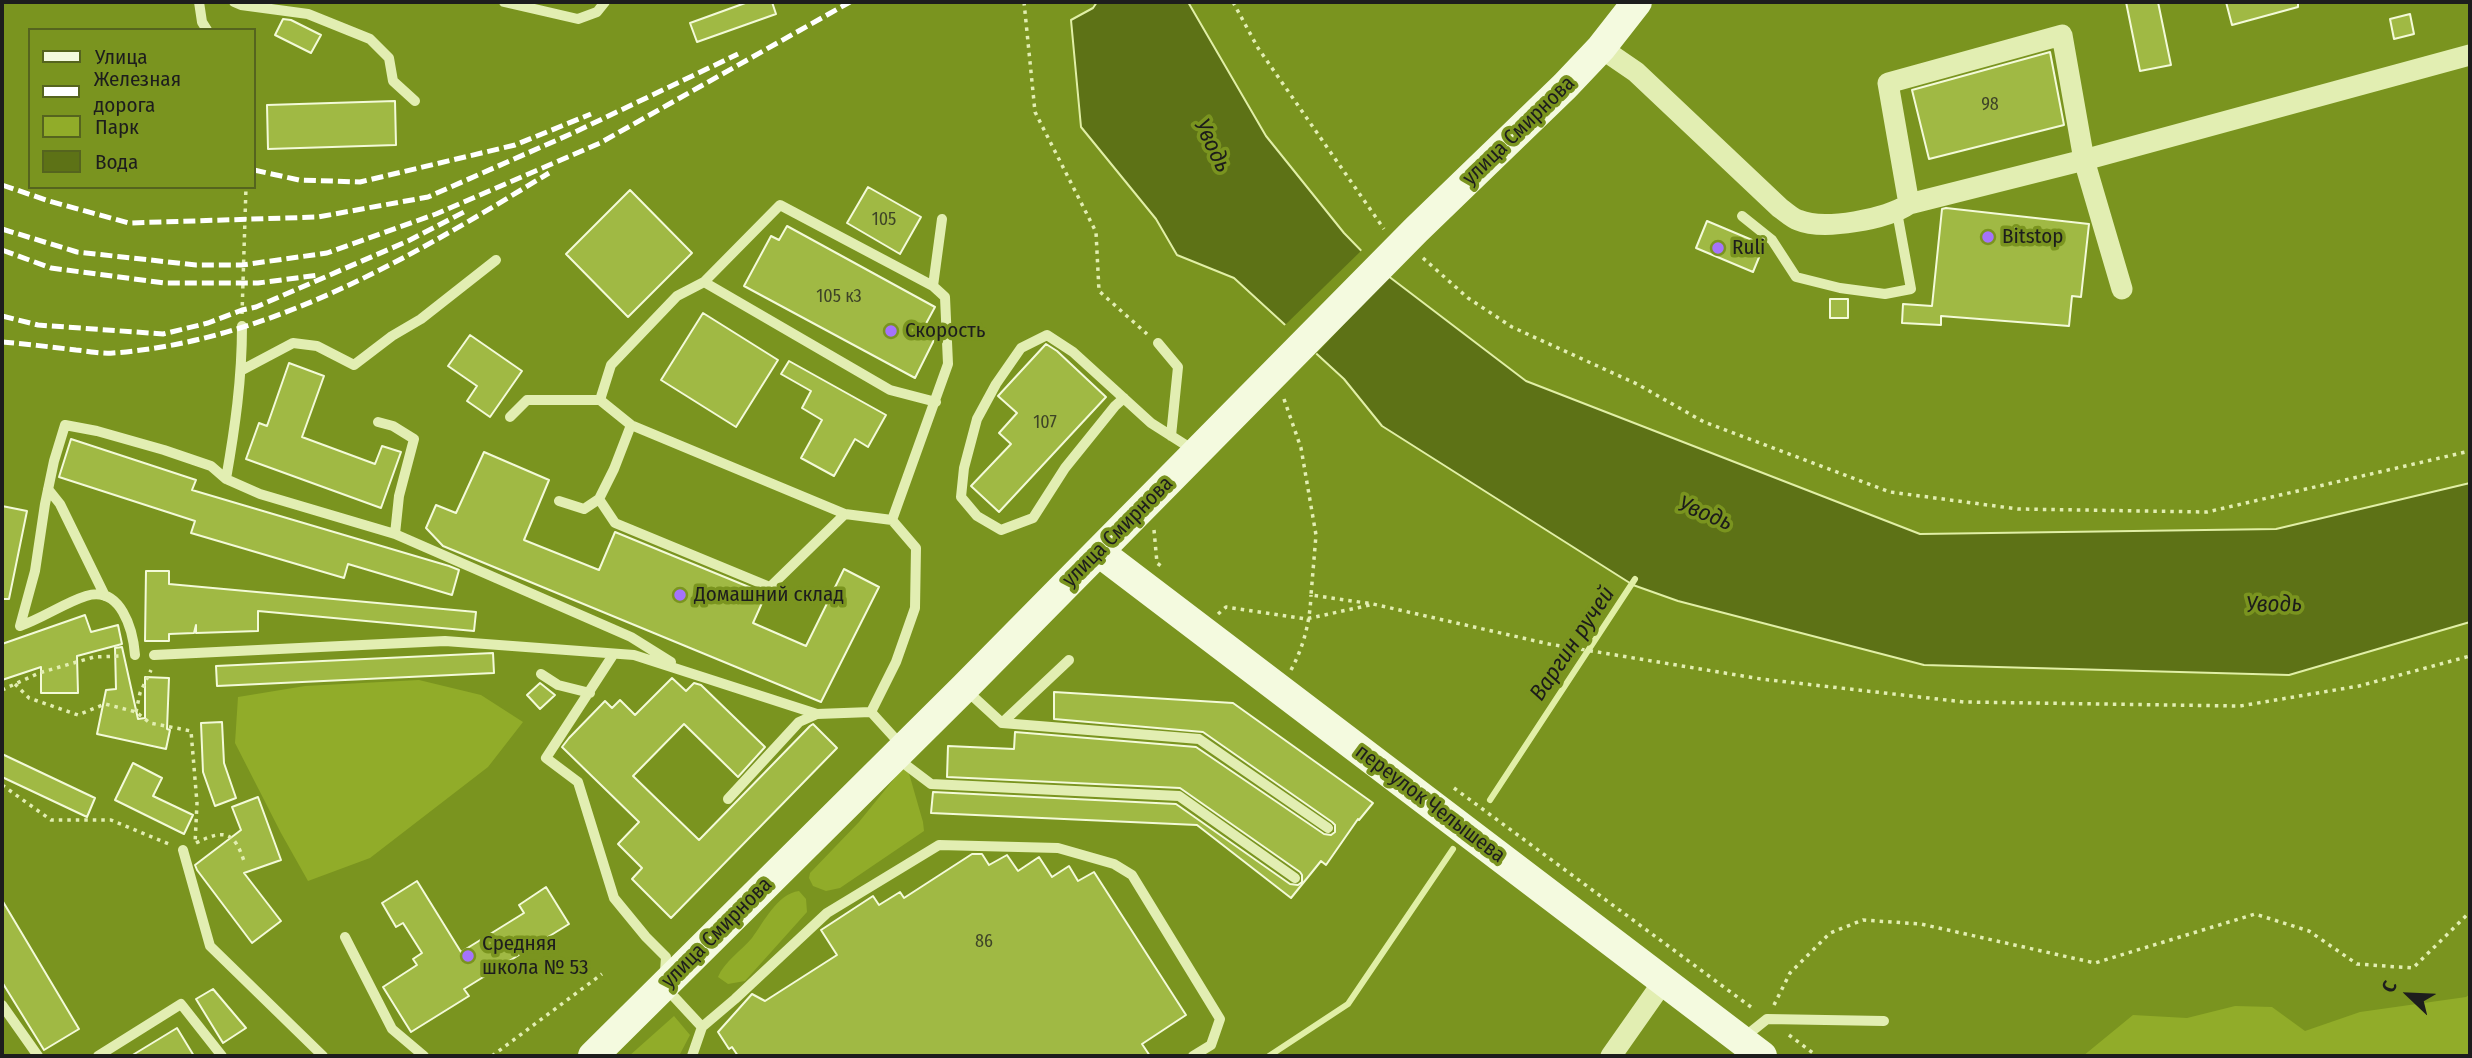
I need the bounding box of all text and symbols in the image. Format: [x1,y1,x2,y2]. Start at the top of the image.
legend [28,28,256,189]
text: Улица [95,44,148,70]
text: Железная дорога [94,66,181,118]
street label: улица Смирнова [1458,71,1580,191]
house number: 98 [1981,94,1999,116]
text: Парк [95,114,139,140]
water label: Уводь [1187,115,1237,177]
text: Вода [95,149,138,175]
house number: 105 [872,209,896,231]
place label: Bitstop [2002,224,2063,250]
marker: Bitstop [1980,229,1996,245]
place label: Ruli [1732,235,1765,261]
marker: Ruli [1710,240,1726,256]
house number: 105 к3 [816,286,862,308]
place label: Скорость [905,318,986,344]
marker: Скорость [883,323,899,339]
house number: 107 [1033,412,1057,434]
street label: улица Смирнова [1057,471,1179,593]
water label: Уводь [1674,491,1736,537]
place label: Домашний склад [694,582,844,608]
water label: Варгин ручей [1525,582,1621,706]
marker: Домашний склад [672,587,688,603]
water label: Уводь [2246,591,2302,619]
street label: переулок Челышева [1350,739,1510,869]
street label: улица Смирнова [656,872,778,994]
place label: Средняя школа № 53 [482,931,589,981]
house number: 86 [975,931,993,953]
marker: Средняя школа № 53 [460,948,476,964]
north arrow [2374,960,2444,1030]
text: С [2377,978,2402,996]

